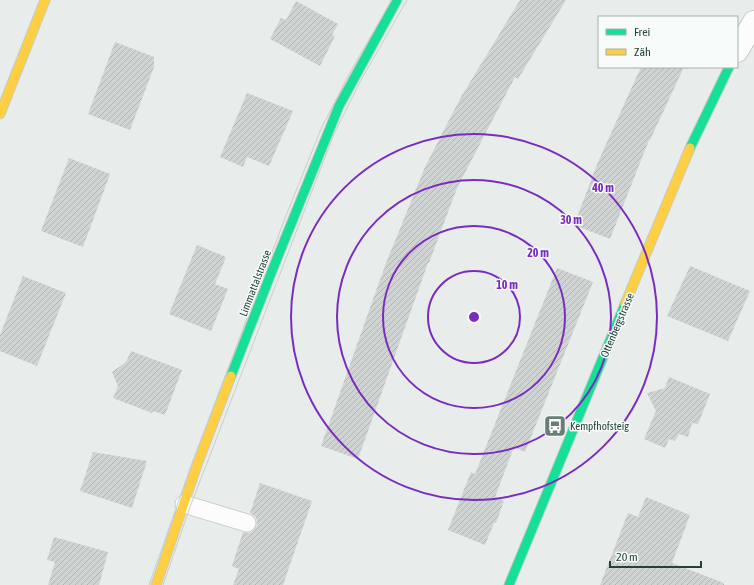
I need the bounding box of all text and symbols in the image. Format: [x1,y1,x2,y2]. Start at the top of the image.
legend [598,16,738,68]
text: Frei [634,25,650,39]
text: Zäh [634,45,651,59]
text: 40 m [591,181,614,195]
text: 30 m [560,213,582,227]
text: 20 m [527,246,549,260]
street label: Limmattalstrasse [237,248,273,318]
text: 10 m [496,278,518,292]
street label: Ottenbergstrasse [598,291,636,359]
centre of rings [467,310,481,324]
bus stop icon: Kempfhofsteig [542,413,568,439]
place label: Kempfhofsteig [570,420,629,432]
scale bar [610,543,701,569]
text: 20 m [616,550,638,564]

